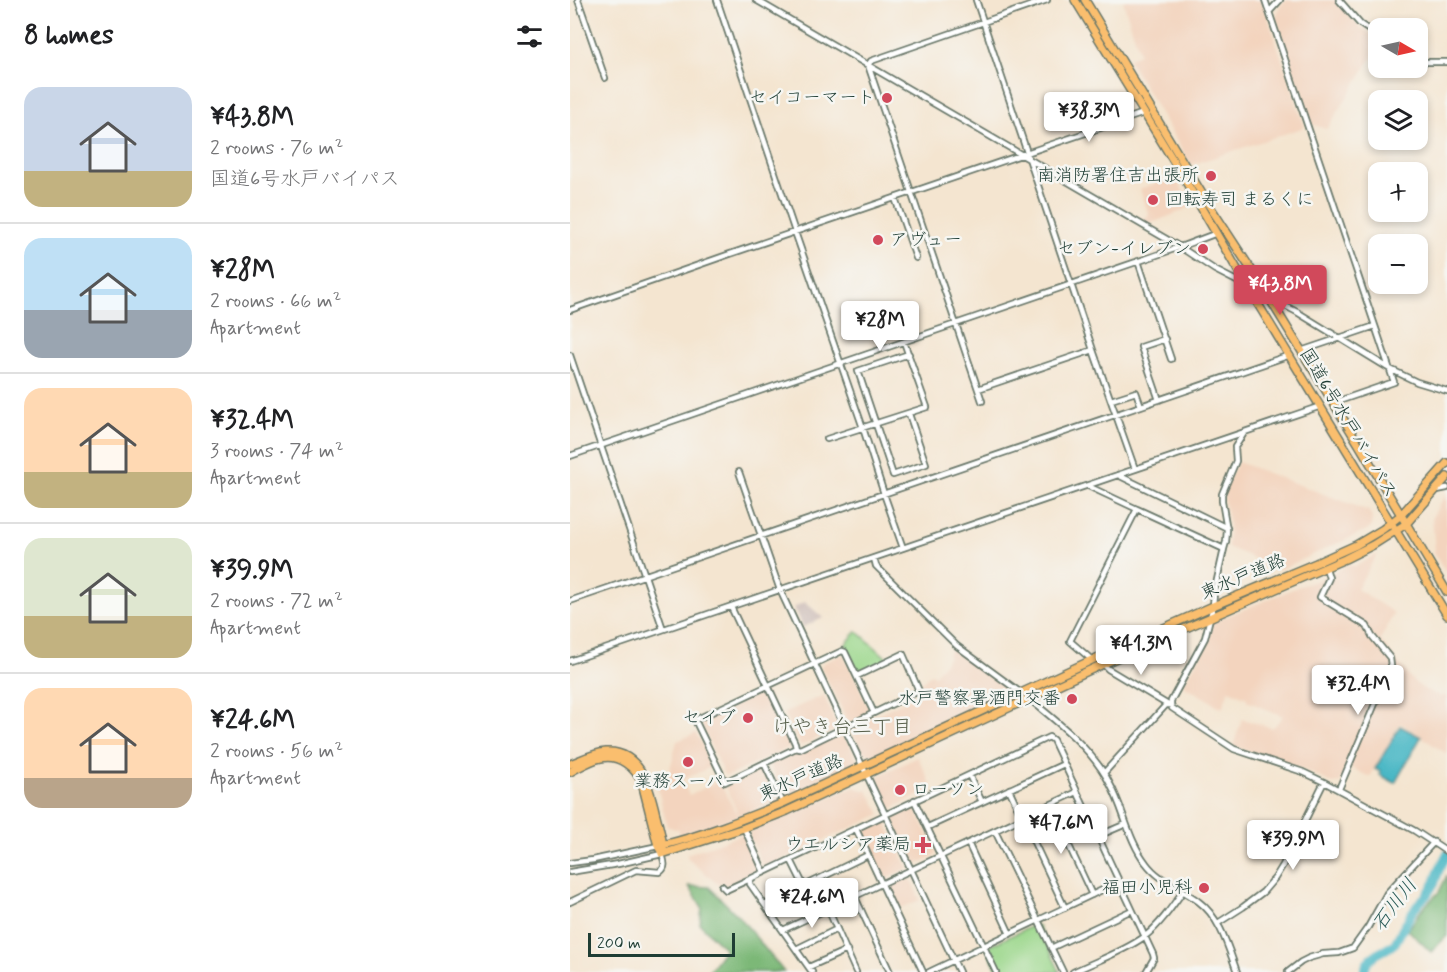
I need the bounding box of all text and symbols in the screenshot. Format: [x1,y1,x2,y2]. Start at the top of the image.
north arrow [1368,18,1428,78]
map controls [1368,18,1428,294]
text: 8 homes [24,19,114,53]
icon: filters [513,20,546,53]
place label: セイコーマート [749,86,875,110]
button: layers [1368,90,1428,150]
marker: セイコーマート [880,91,894,105]
pin: ¥38.3M [1040,92,1138,143]
text: ¥38.3M [1058,98,1120,125]
text: ¥43.8M [210,101,294,135]
icon: home [72,111,144,183]
text: 2 rooms · 76 m² [210,135,343,162]
button: + [1368,162,1428,222]
place label: 南消防署住吉出張所 [1037,164,1199,188]
text: 国道6号水戸バイパス [210,166,400,193]
marker: 南消防署住吉出張所 [1204,169,1218,183]
place label: 回転寿司 まるくに [1165,188,1314,212]
marker: 回転寿司 まるくに [1146,193,1160,207]
place label: アヴュー [890,228,962,252]
marker: アヴュー [871,233,885,247]
button: − [1368,234,1428,294]
place label: セブン-イレブン [1057,237,1191,261]
marker: セブン-イレブン [1196,242,1210,256]
text: ¥28M [210,254,275,288]
icon: home [72,262,144,334]
pin: ¥43.8M [1231,265,1329,316]
text: ¥43.8M [1248,271,1312,298]
text: 2 rooms · 66 m² [210,288,341,315]
pin: ¥28M [844,301,916,352]
text: ¥28M [855,307,905,334]
text: Apartment [210,315,301,342]
street label: 国道6号水戸バイパス [1294,344,1402,502]
text: ¥32.4M [210,404,294,438]
icon: home [72,412,144,484]
text: 3 rooms · 74 m² [210,438,344,465]
text: Apartment [210,465,301,492]
street label: 東水戸道路 [1197,548,1289,606]
text: ¥39.9M [210,554,293,588]
icon: home [72,562,144,634]
text: 2 rooms · 72 m² [210,588,343,615]
text: Apartment [210,615,301,642]
pin: ¥41.3M [1092,625,1190,676]
text: ¥41.3M [1110,631,1172,658]
pin: ¥32.4M [1309,665,1407,716]
text: ¥32.4M [1326,671,1390,698]
place label: 水戸警察署酒門交番 [898,687,1060,711]
marker: 水戸警察署酒門交番 [1065,692,1079,706]
text: ¥24.6M [210,704,295,738]
place label: セイブ [682,706,736,730]
marker: セイブ [741,711,755,725]
icon: home [72,712,144,784]
district label: けやき台三丁目 [772,714,912,741]
text: 2 rooms · 56 m² [210,738,343,765]
street label: 東水戸道路 [755,749,847,807]
marker: 業務スーパー [681,755,695,769]
text: Apartment [210,765,301,792]
place label: 業務スーパー [634,770,742,794]
place label: ローソン [912,778,984,802]
marker: ローソン [893,783,907,797]
pin: ¥47.6M [1012,804,1110,855]
text: ¥47.6M [1028,810,1094,837]
pin: ¥39.9M [1244,820,1342,871]
text: ¥39.9M [1261,826,1325,853]
place label: ウエルシア薬局 [785,833,911,857]
marker: ウエルシア薬局 [916,838,930,852]
water label: 石川川 [1366,873,1424,937]
place label: 福田小児科 [1102,876,1192,900]
pin: ¥24.6M [763,878,861,929]
marker: 福田小児科 [1197,881,1211,895]
text: ¥24.6M [779,884,845,911]
scale bar [588,930,735,958]
text: 200 m [597,933,641,954]

